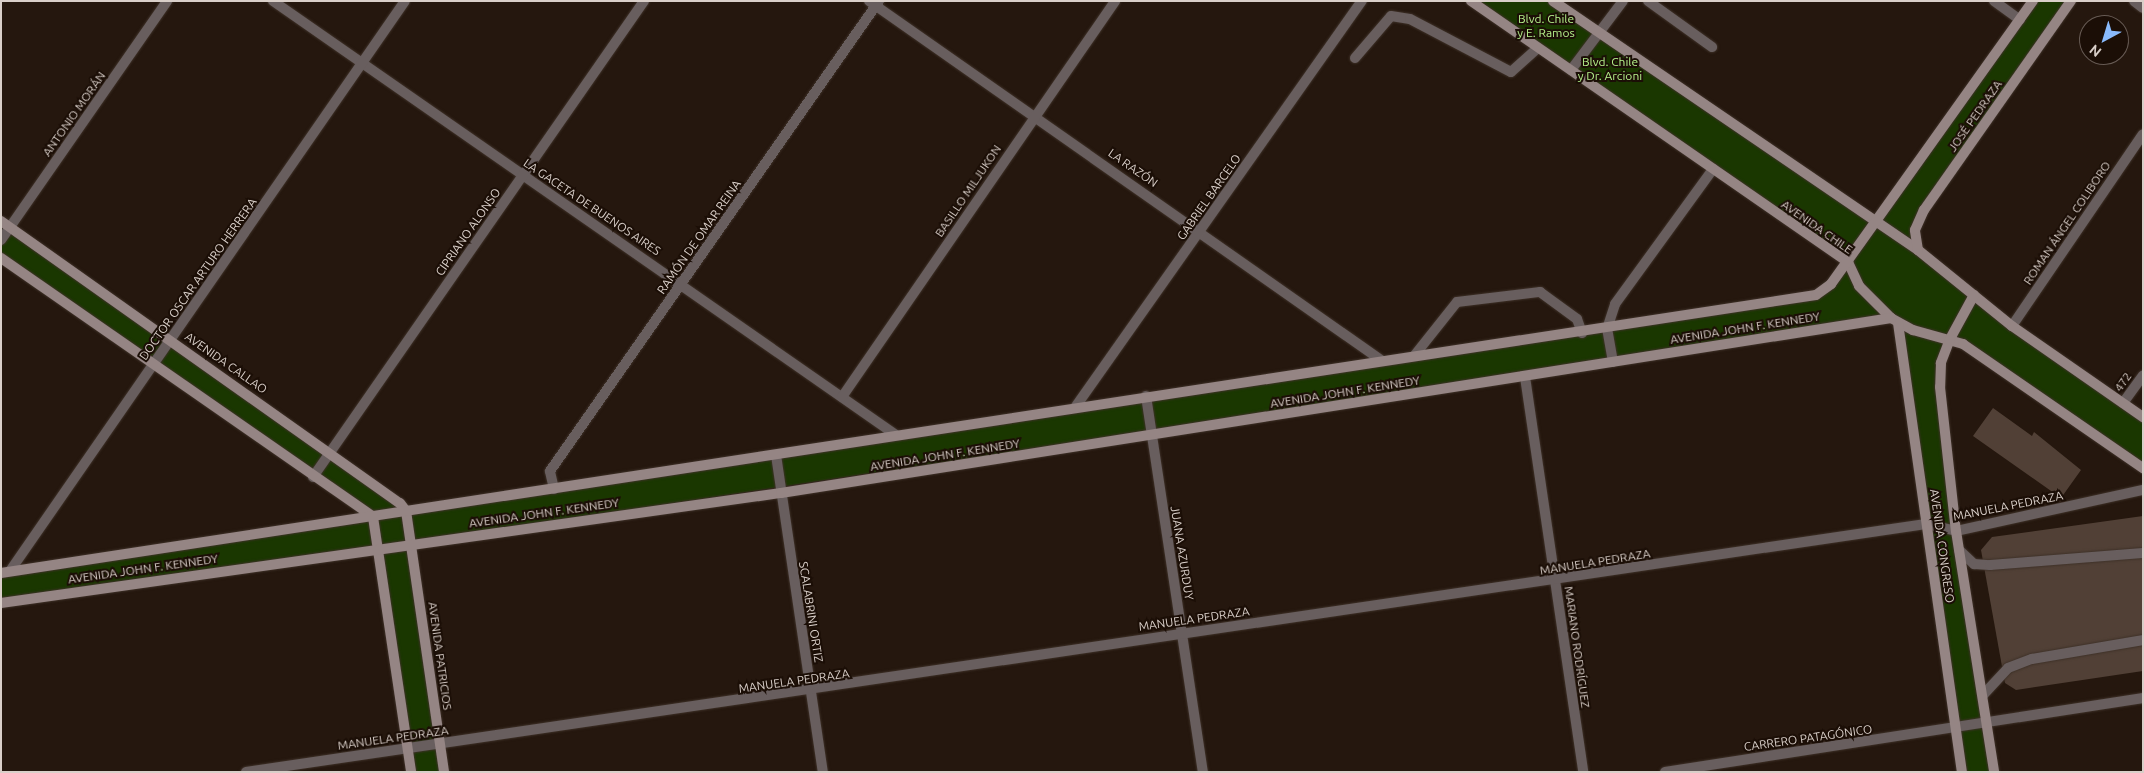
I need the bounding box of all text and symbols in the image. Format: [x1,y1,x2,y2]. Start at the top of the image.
park label: Blvd. Chile y E. Ramos [1517,12,1575,40]
north arrow [2079,15,2129,65]
text: N [2086,41,2104,60]
park label: Blvd. Chile y Dr. Arcioni [1578,55,1642,83]
street label: ANTONIO MORÁN [39,69,109,159]
street label: JOSÉ PEDRAZA [1945,77,2005,155]
street label: BASILLO MILJUKON [932,142,1004,240]
street label: LA RAZÓN [1105,146,1161,190]
street label: GABRIEL BARCELO [1174,151,1244,243]
street label: LA GACETA DE BUENOS AIRES [521,156,663,258]
street label: ROMAN ÁNGEL COLIBORO [2020,159,2114,287]
street label: RAMÓN DE OMAR REINA [654,177,744,297]
street label: CIPRIANO ALONSO [432,185,504,279]
street label: DOCTOR OSCAR ARTURO HERRERA [136,195,260,363]
street label: AVENIDA CHILE [1779,197,1855,257]
street label: AVENIDA JOHN F. KENNEDY [1669,309,1821,347]
street label: AVENIDA CALLAO [182,329,270,397]
street label: 472 [2111,370,2135,394]
street label: AVENIDA JOHN F. KENNEDY [1269,373,1421,411]
street label: AVENIDA JOHN F. KENNEDY [869,436,1021,474]
street label: AVENIDA CONGRESO [1927,488,1957,604]
street label: MANUELA PEDRAZA [1952,488,2064,524]
street label: AVENIDA JOHN F. KENNEDY [468,495,620,531]
street label: JUANA AZURDUY [1167,505,1197,601]
street label: MANUELA PEDRAZA [1539,546,1651,578]
street label: AVENIDA JOHN F. KENNEDY [67,551,219,587]
street label: SCALABRINI ORTIZ [796,561,826,663]
street label: MARIANO RODRÍGUEZ [1561,585,1593,709]
street label: AVENIDA PATRICIOS [425,601,455,711]
street label: MANUELA PEDRAZA [1138,604,1250,634]
street label: MANUELA PEDRAZA [738,666,850,696]
street label: CARRERO PATAGÓNICO [1743,722,1873,754]
street label: MANUELA PEDRAZA [337,723,449,753]

